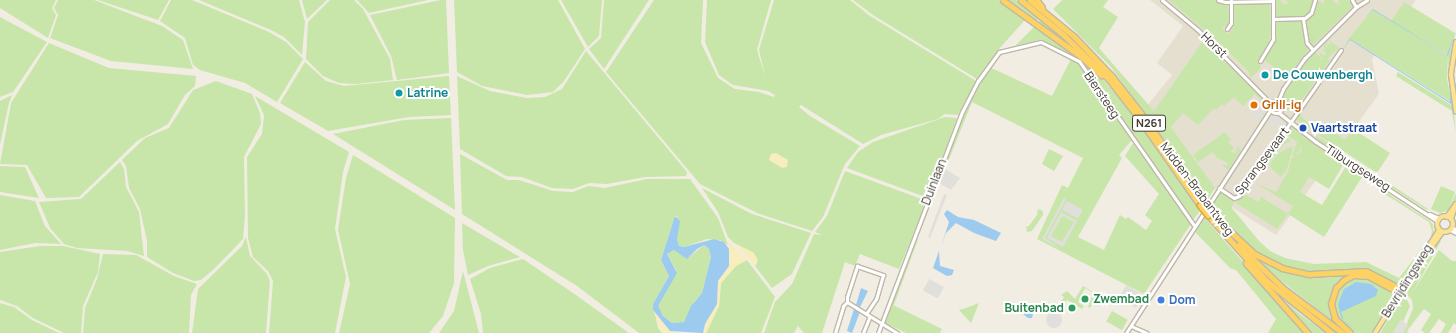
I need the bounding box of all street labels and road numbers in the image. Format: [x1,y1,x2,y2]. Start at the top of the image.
street label: Horst [1198,29,1230,61]
street label: Biersteeg [1081,69,1123,121]
road number: N261 [1132,114,1166,132]
street label: Sprangsevaart [1232,124,1292,198]
street label: Midden-Brabantweg [1157,140,1237,238]
street label: Tilburgseweg [1323,142,1393,194]
street label: Duinlaan [919,157,949,207]
street label: Bevrijdingsweg [1379,242,1435,320]

